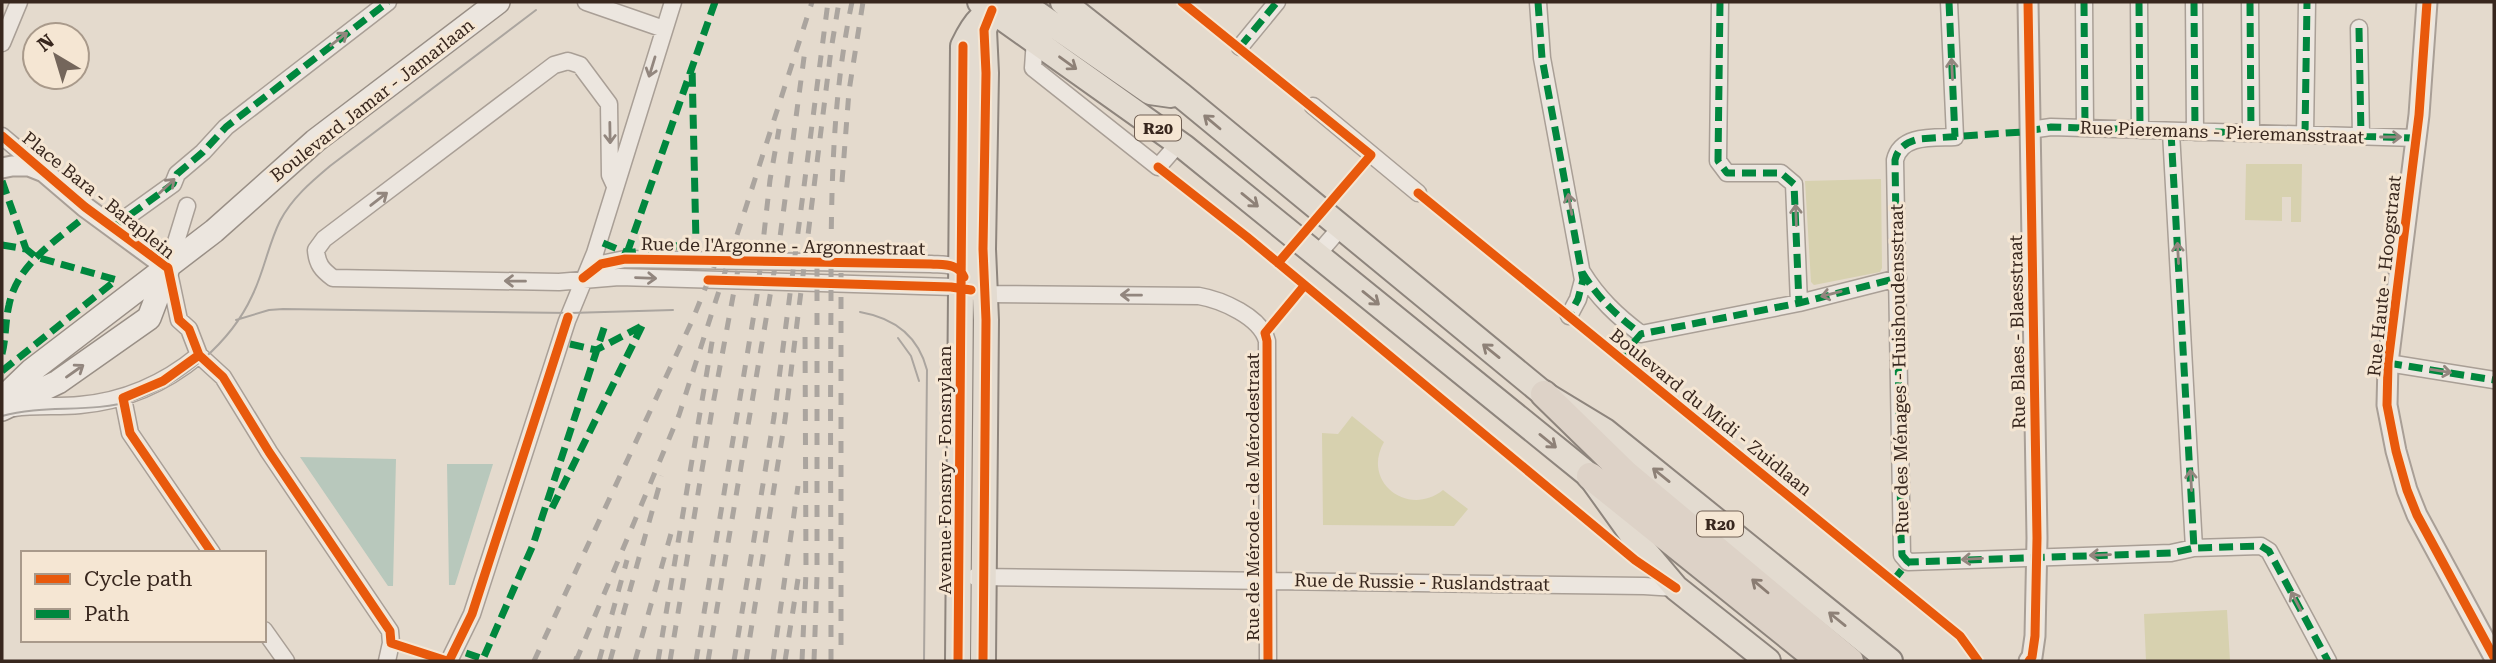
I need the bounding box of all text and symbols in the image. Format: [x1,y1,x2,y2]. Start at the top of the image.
street label: Boulevard Jamar - Jamarlaan [266,14,478,186]
north arrow [21,21,91,91]
text: N [33,29,59,57]
one-way arrow [330,31,348,46]
one-way arrow [645,55,658,77]
one-way arrow [1058,55,1077,70]
one-way arrow [1945,58,1958,81]
one-way arrow [1204,114,1222,129]
road number: R20 [1135,116,1181,140]
street label: Rue Pieremans - Pieremansstraat [2079,117,2365,147]
one-way arrow [603,122,616,145]
street label: Place Bara - Baraplein [19,127,180,263]
one-way arrow [2379,130,2402,143]
street label: Rue Haute - Hoogstraat [2363,174,2405,378]
one-way arrow [158,178,176,194]
one-way arrow [370,191,388,206]
one-way arrow [1240,192,1258,207]
one-way arrow [1563,193,1576,216]
one-way arrow [1789,203,1802,226]
street label: Rue des Ménages - Huishoudensstraat [1886,204,1912,534]
street label: Rue de l'Argonne - Argonnestraat [641,233,926,259]
street label: Rue Blaes - Blaesstraat [2005,234,2029,429]
one-way arrow [2171,242,2184,265]
one-way arrow [634,271,657,284]
one-way arrow [504,274,527,288]
one-way arrow [1120,288,1143,302]
one-way arrow [1820,288,1843,301]
one-way arrow [1361,290,1379,306]
street label: Boulevard du Midi - Zuidlaan [1606,324,1816,500]
one-way arrow [1483,343,1501,358]
street label: Avenue Fonsny - Fonsnylaan [934,345,955,595]
street label: Rue de Mérode - de Mérodestraat [1242,353,1263,641]
one-way arrow [65,364,84,378]
one-way arrow [2429,365,2452,378]
one-way arrow [1538,433,1556,449]
one-way arrow [1652,468,1670,483]
one-way arrow [2184,469,2197,492]
road number: R20 [1697,512,1743,537]
one-way arrow [2089,549,2112,562]
legend [21,551,266,642]
one-way arrow [1961,553,1984,566]
text: Cycle path [84,567,193,591]
street label: Rue de Russie - Ruslandstraat [1294,569,1550,595]
one-way arrow [1751,579,1769,595]
one-way arrow [2289,591,2302,612]
text: Path [84,602,130,626]
one-way arrow [1828,611,1846,627]

